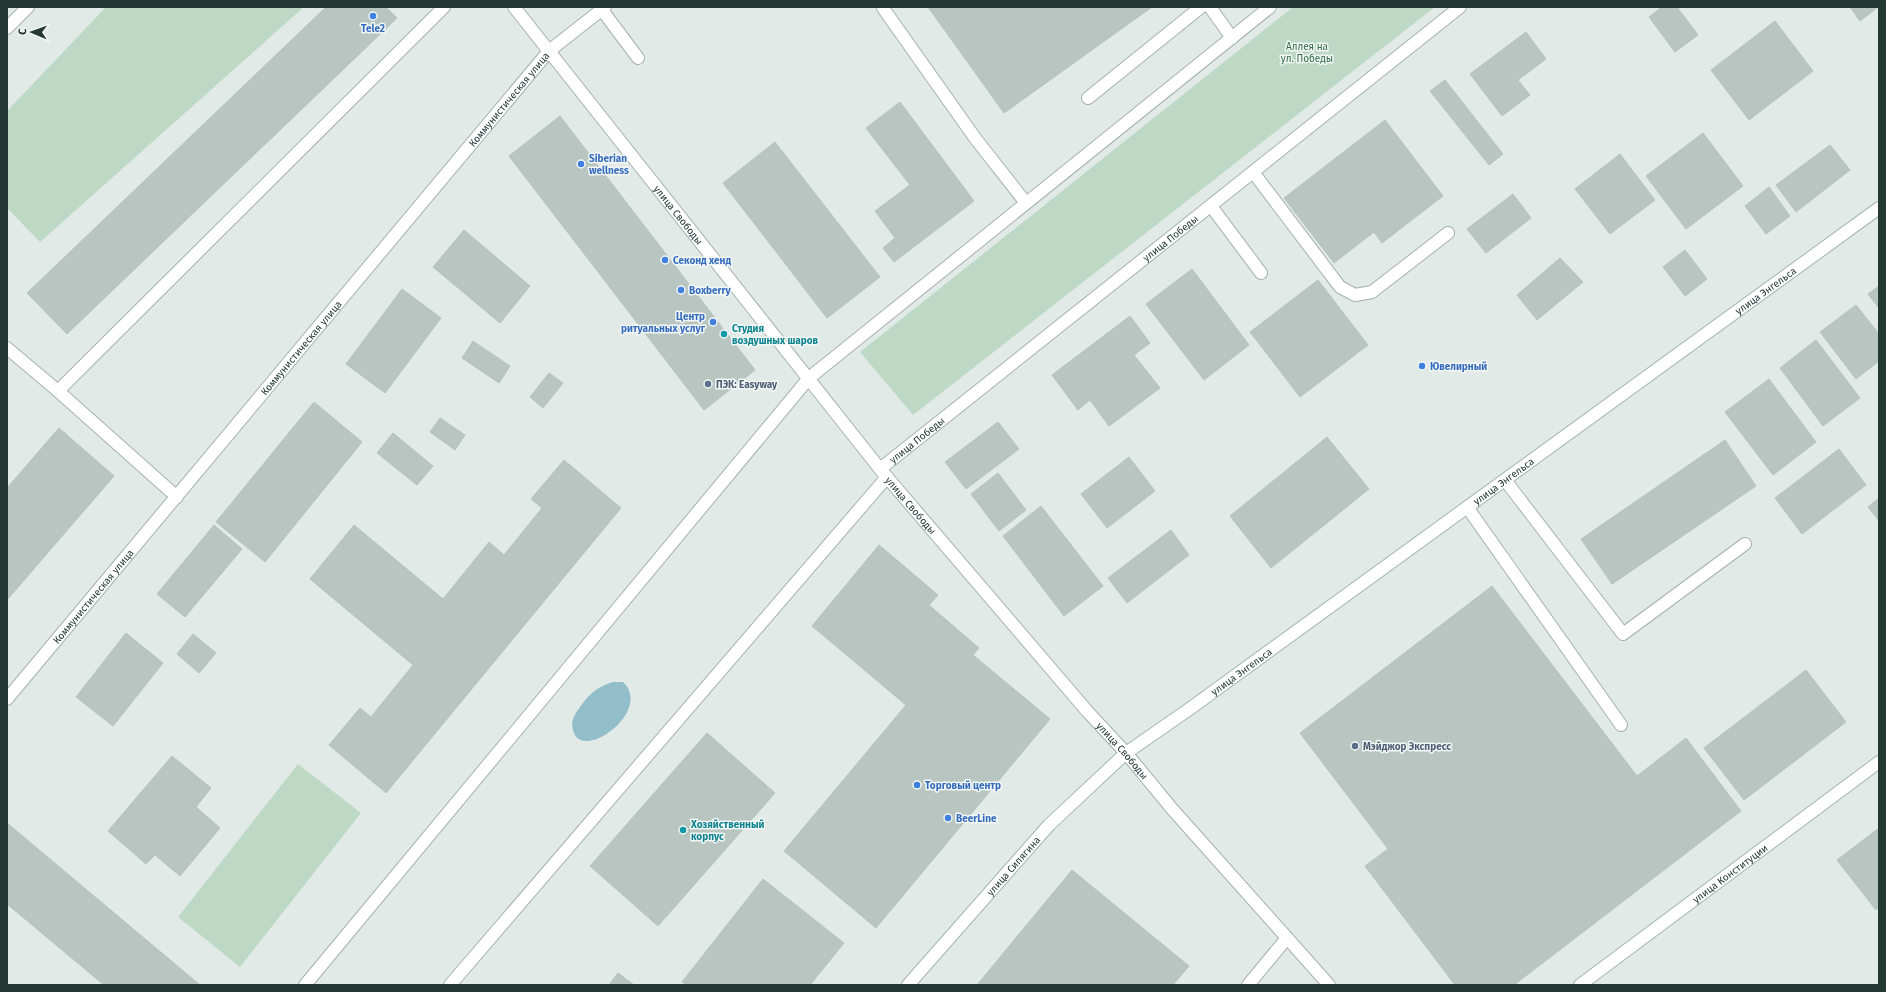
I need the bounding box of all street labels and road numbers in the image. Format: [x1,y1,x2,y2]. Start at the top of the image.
street label: Коммунистическая улица [467,50,552,149]
street label: улица Свободы [651,183,705,247]
street label: улица Победы [1141,213,1201,264]
street label: улица Энгельса [1733,265,1799,317]
street label: Коммунистическая улица [259,299,345,398]
street label: улица Победы [887,415,947,466]
street label: улица Энгельса [1471,456,1537,508]
street label: улица Свободы [882,475,938,537]
street label: Коммунистическая улица [51,547,137,647]
street label: улица Энгельса [1209,646,1275,698]
street label: улица Свободы [1094,720,1150,782]
street label: улица Сипягина [985,834,1043,899]
street label: улица Конституции [1691,842,1770,906]

